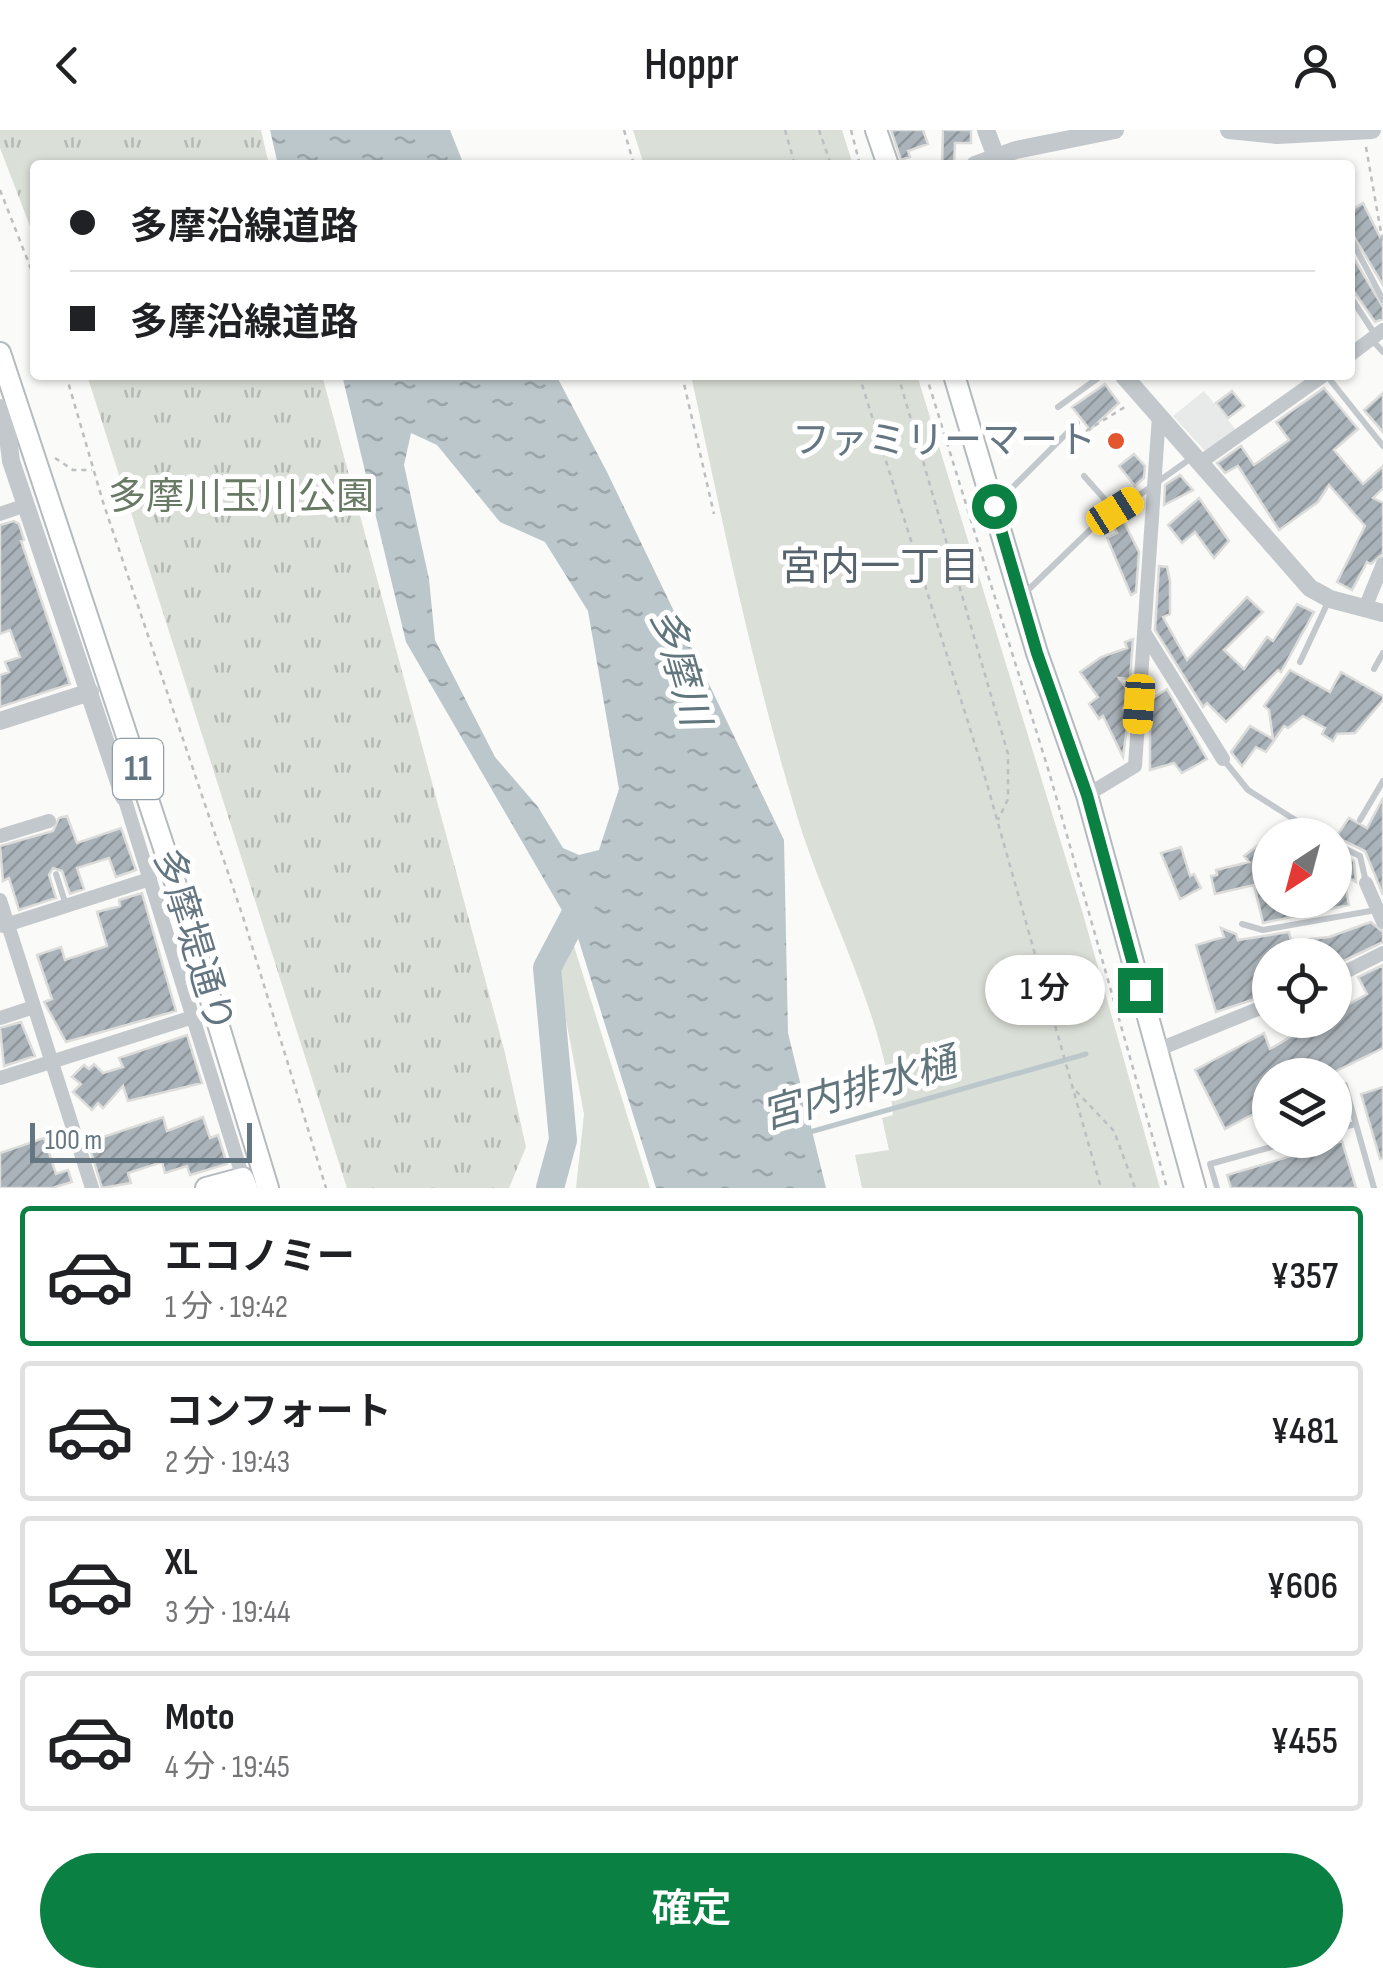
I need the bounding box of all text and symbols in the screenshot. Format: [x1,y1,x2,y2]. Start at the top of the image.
icon: back [40,38,95,93]
text: Hoppr [644,38,739,93]
icon: person [1288,38,1343,93]
text: 多摩沿線道路 [130,205,358,250]
text: 多摩沿線道路 [130,301,358,346]
place label: ファミリーマート [792,419,1096,464]
marker: ファミリーマート [1105,430,1127,452]
park label: 多摩川玉川公園 [108,475,374,520]
car [1082,482,1148,540]
route start [972,484,1017,529]
district label: 宮内一丁目 [780,544,980,592]
water label: 多摩川 [639,603,720,735]
car [1122,673,1156,735]
road number: 11 [113,739,163,799]
north arrow [1252,818,1352,918]
map controls [1252,818,1352,1158]
street label: 多摩堤通り [144,844,242,1038]
button: locate [1252,938,1352,1038]
callout: 1 分 [985,955,1105,1025]
route end [1118,968,1163,1013]
text: 1 分 [1021,970,1070,1009]
water label: 宮内排水樋 [756,1038,968,1141]
button: layers [1252,1058,1352,1158]
scale bar [30,1118,252,1162]
text: 100 m [45,1124,102,1157]
icon: car [45,1231,135,1321]
text: エコノミー [165,1235,355,1280]
text: ¥357 [1270,1254,1338,1299]
text: 1 分 · 19:42 [165,1288,288,1327]
icon: car [45,1386,135,1476]
text: コンフォート [165,1390,392,1435]
text: ¥481 [1271,1409,1338,1454]
text: 2 分 · 19:43 [165,1443,290,1482]
text: XL [165,1540,198,1585]
icon: car [45,1541,135,1631]
text: ¥606 [1266,1564,1338,1609]
text: 3 分 · 19:44 [165,1593,290,1632]
text: Moto [165,1695,235,1740]
icon: car [45,1696,135,1786]
text: ¥455 [1270,1719,1338,1764]
text: 4 分 · 19:45 [165,1748,290,1787]
button: 確定 [40,1853,1343,1968]

